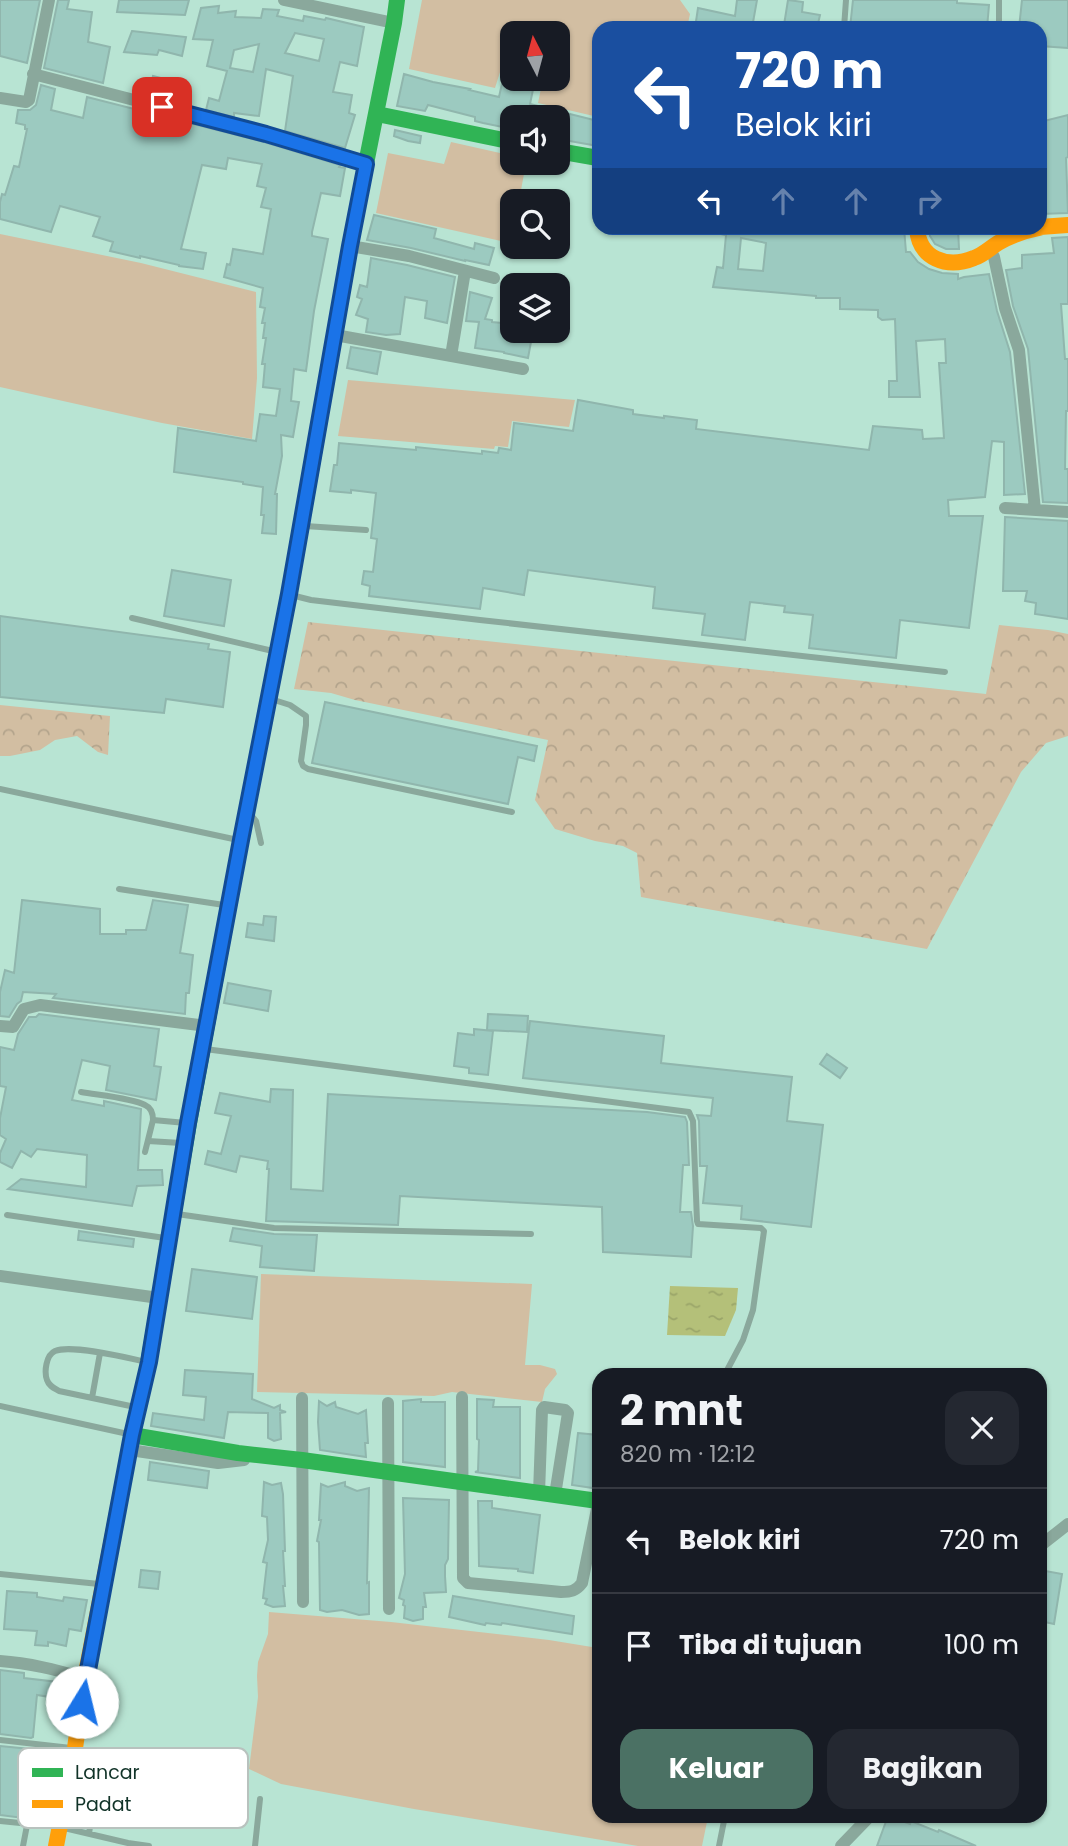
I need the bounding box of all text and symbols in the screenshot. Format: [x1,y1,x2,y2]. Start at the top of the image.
north arrow [500,21,570,91]
map controls [500,21,570,343]
text: 720 m [735,37,883,105]
icon: left [620,49,711,140]
pin [132,77,192,137]
icon: arrive [143,88,181,126]
text: Belok kiri [735,102,872,147]
button: sound [500,105,570,175]
icon: left [691,182,729,220]
icon: ahead [764,182,802,220]
icon: ahead [837,182,875,220]
icon: right [910,182,948,220]
button: search [500,189,570,259]
button: layers [500,273,570,343]
text: 2 mnt [620,1381,743,1440]
button: close [945,1391,1019,1465]
text: 820 m · 12:12 [620,1438,755,1470]
icon: left [620,1522,658,1560]
text: Belok kiri [679,1522,801,1558]
text: 720 m [940,1522,1019,1558]
icon: arrive [620,1627,658,1665]
text: Tiba di tujuan [679,1627,862,1663]
text: 100 m [944,1627,1019,1663]
position arrow [45,1665,119,1739]
button: Keluar [620,1729,813,1809]
button: Bagikan [827,1729,1019,1809]
legend [18,1748,248,1828]
text: Lancar [75,1759,140,1786]
text: Padat [75,1791,132,1818]

